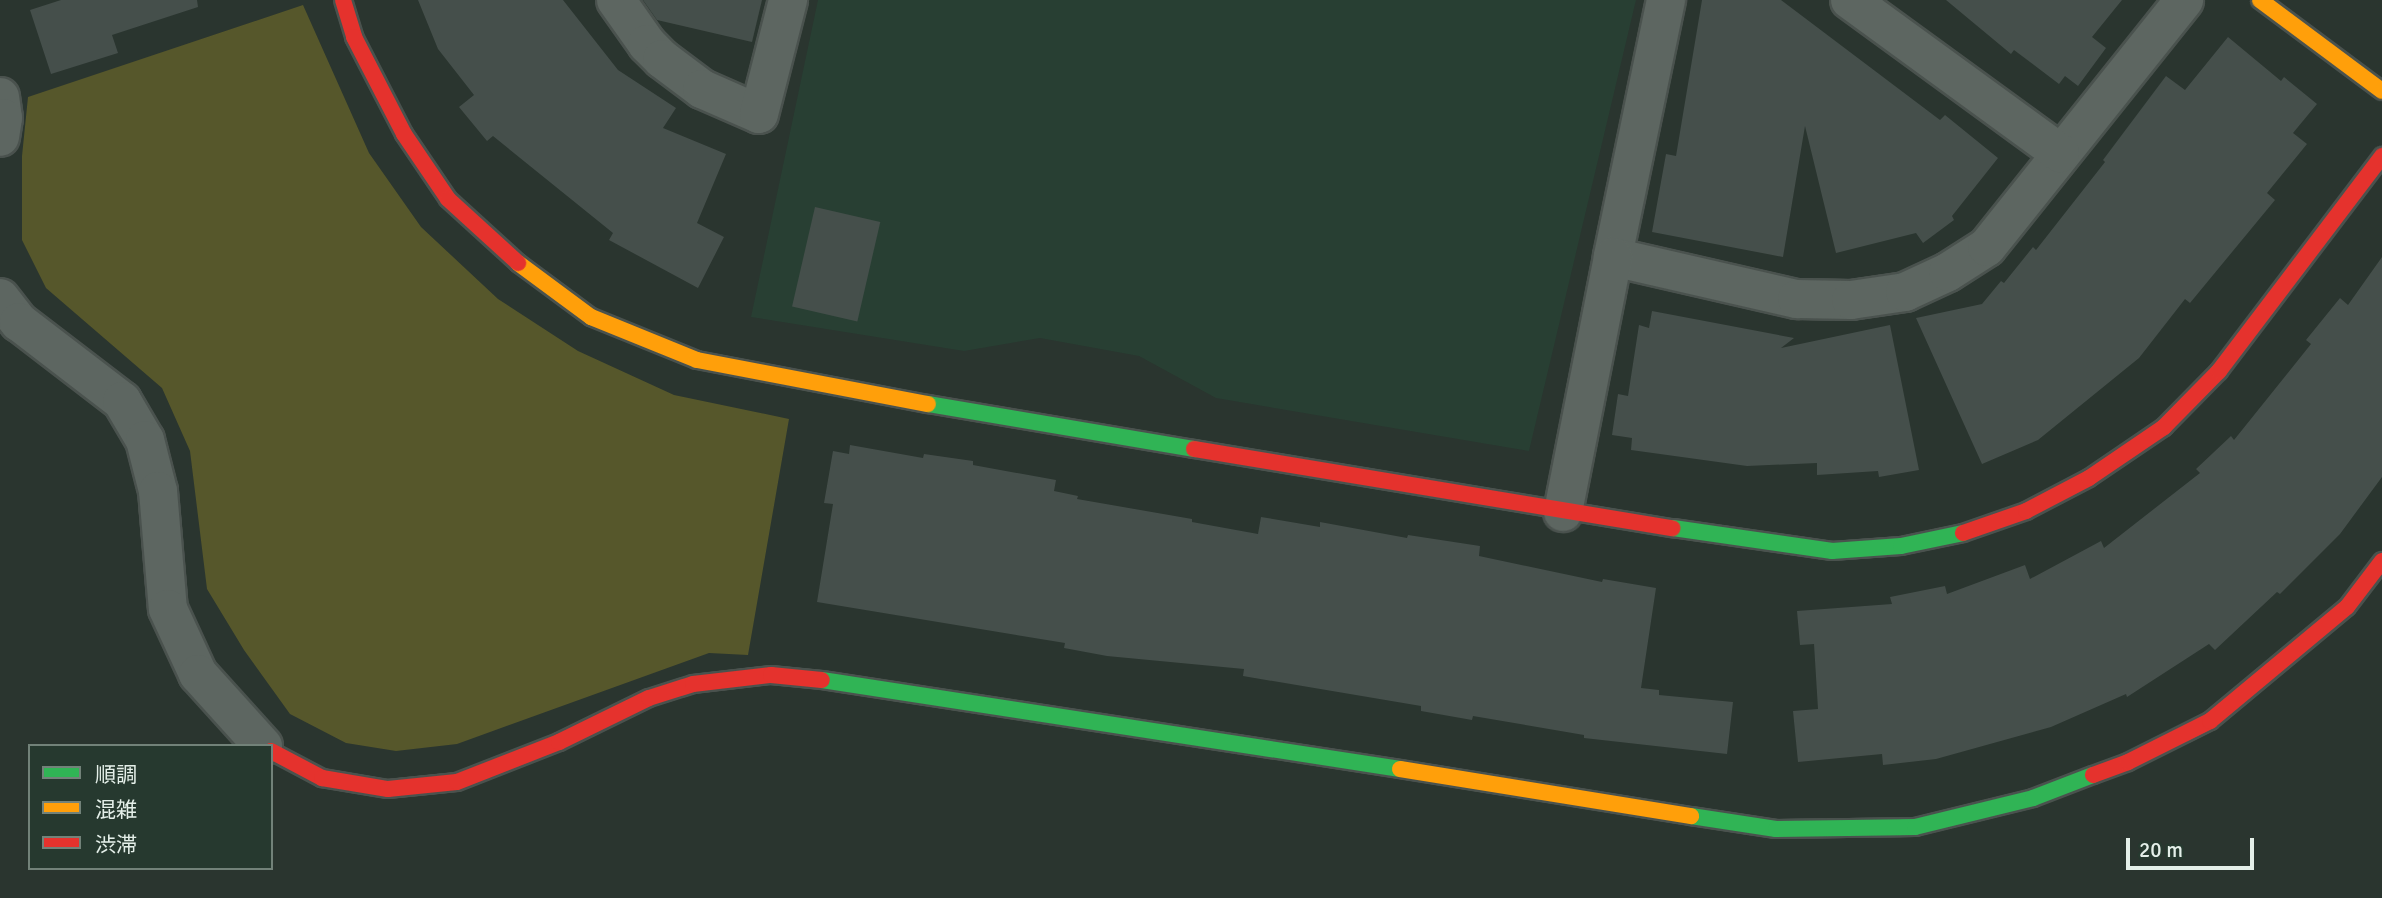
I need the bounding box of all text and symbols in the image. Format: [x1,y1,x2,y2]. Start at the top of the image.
legend [28,744,273,870]
text: 順調 [95,762,137,788]
text: 混雑 [95,797,137,823]
scale bar [2130,824,2258,868]
text: 渋滞 [95,832,137,858]
text: 20 m [2139,837,2183,863]

